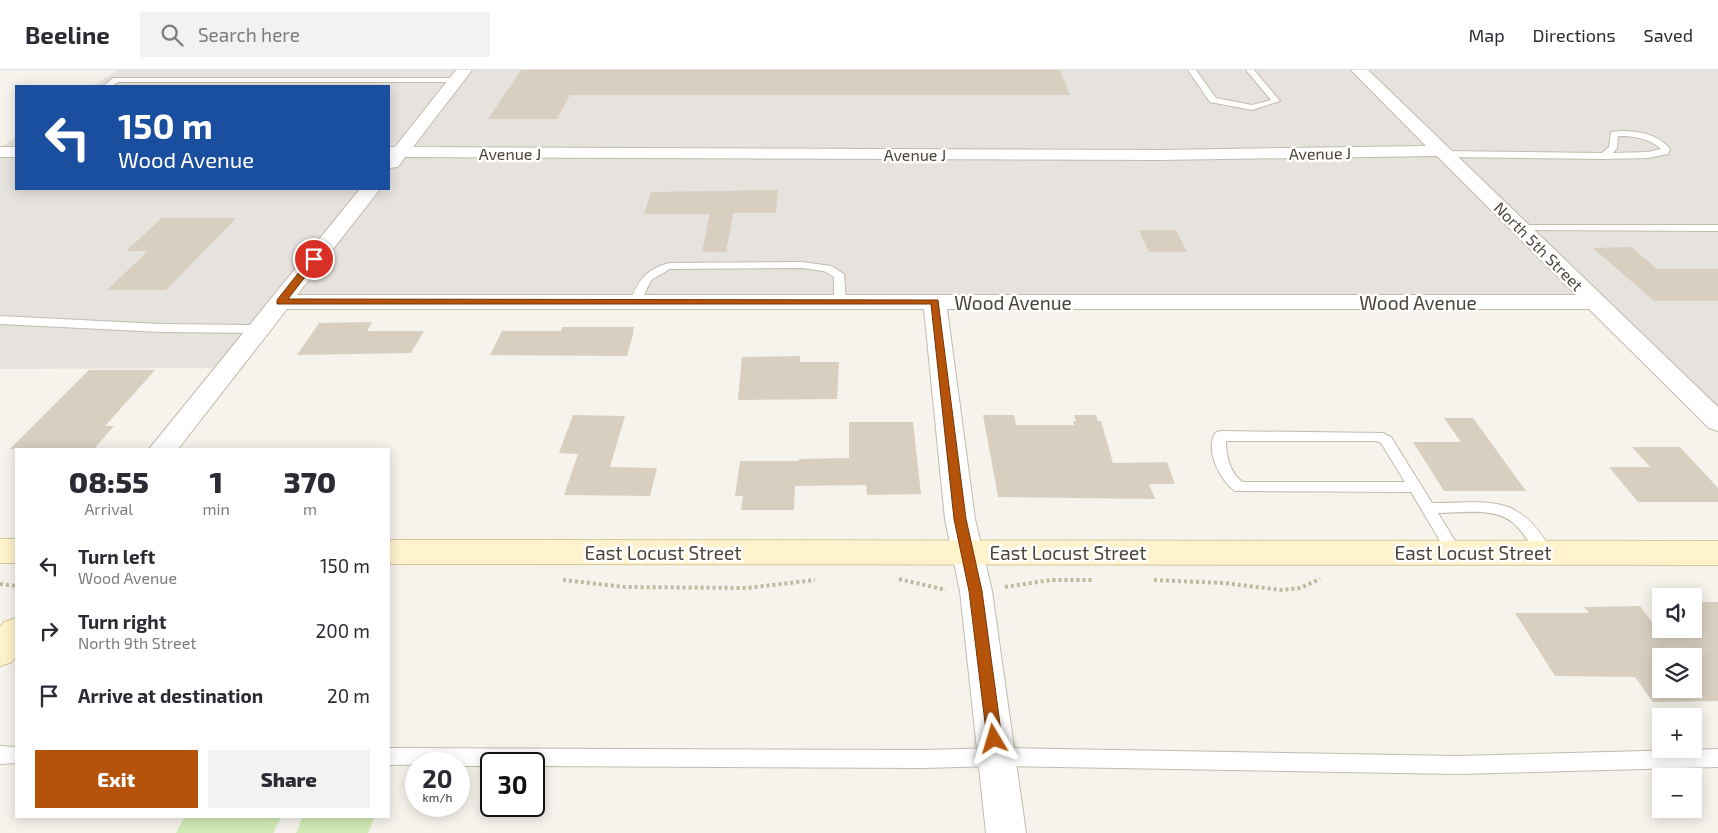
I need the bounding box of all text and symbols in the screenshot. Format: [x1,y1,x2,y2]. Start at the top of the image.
search box [140,12,490,57]
text: Beeline [25,20,110,49]
icon: search [158,21,186,49]
text: Search here [198,23,300,46]
text: Map [1468,24,1505,46]
text: Directions [1533,24,1616,46]
text: Saved [1644,24,1693,46]
text: 150 m [118,104,213,146]
icon: left [35,105,100,170]
street label: Avenue J [1289,143,1351,163]
street label: Avenue J [479,144,541,163]
street label: Avenue J [884,145,946,164]
text: Wood Avenue [118,146,254,172]
street label: North 5th Street [1491,198,1587,294]
pin [293,238,335,280]
icon: arrive [300,245,328,273]
street label: Wood Avenue [954,291,1072,314]
street label: Wood Avenue [1359,291,1477,314]
text: 08:55 [69,463,149,499]
text: 1 [209,463,223,499]
text: 370 [284,463,336,499]
text: Arrival [84,499,133,518]
text: min [203,499,230,518]
text: m [303,499,317,518]
street label: East Locust Street [585,541,741,564]
street label: East Locust Street [990,541,1146,564]
street label: East Locust Street [1395,541,1551,564]
text: Turn left [78,545,155,568]
icon: left [35,552,63,580]
text: 150 m [320,554,370,577]
text: Wood Avenue [78,568,177,587]
map controls [1652,588,1702,818]
button: sound [1652,588,1702,638]
text: Turn right [78,610,166,633]
icon: right [35,617,63,645]
text: 200 m [316,619,370,642]
text: North 9th Street [78,633,196,652]
button: layers [1652,648,1702,698]
icon: arrive [35,682,63,710]
text: Arrive at destination [78,684,263,707]
text: 20 m [327,684,370,707]
button: + [1652,708,1702,758]
position arrow [967,712,1019,764]
button: Exit [35,750,198,808]
button: Share [208,750,370,808]
speed limit sign: 30 [480,752,545,817]
text: 20 [422,763,453,793]
button: − [1652,768,1702,818]
text: km/h [423,790,452,804]

